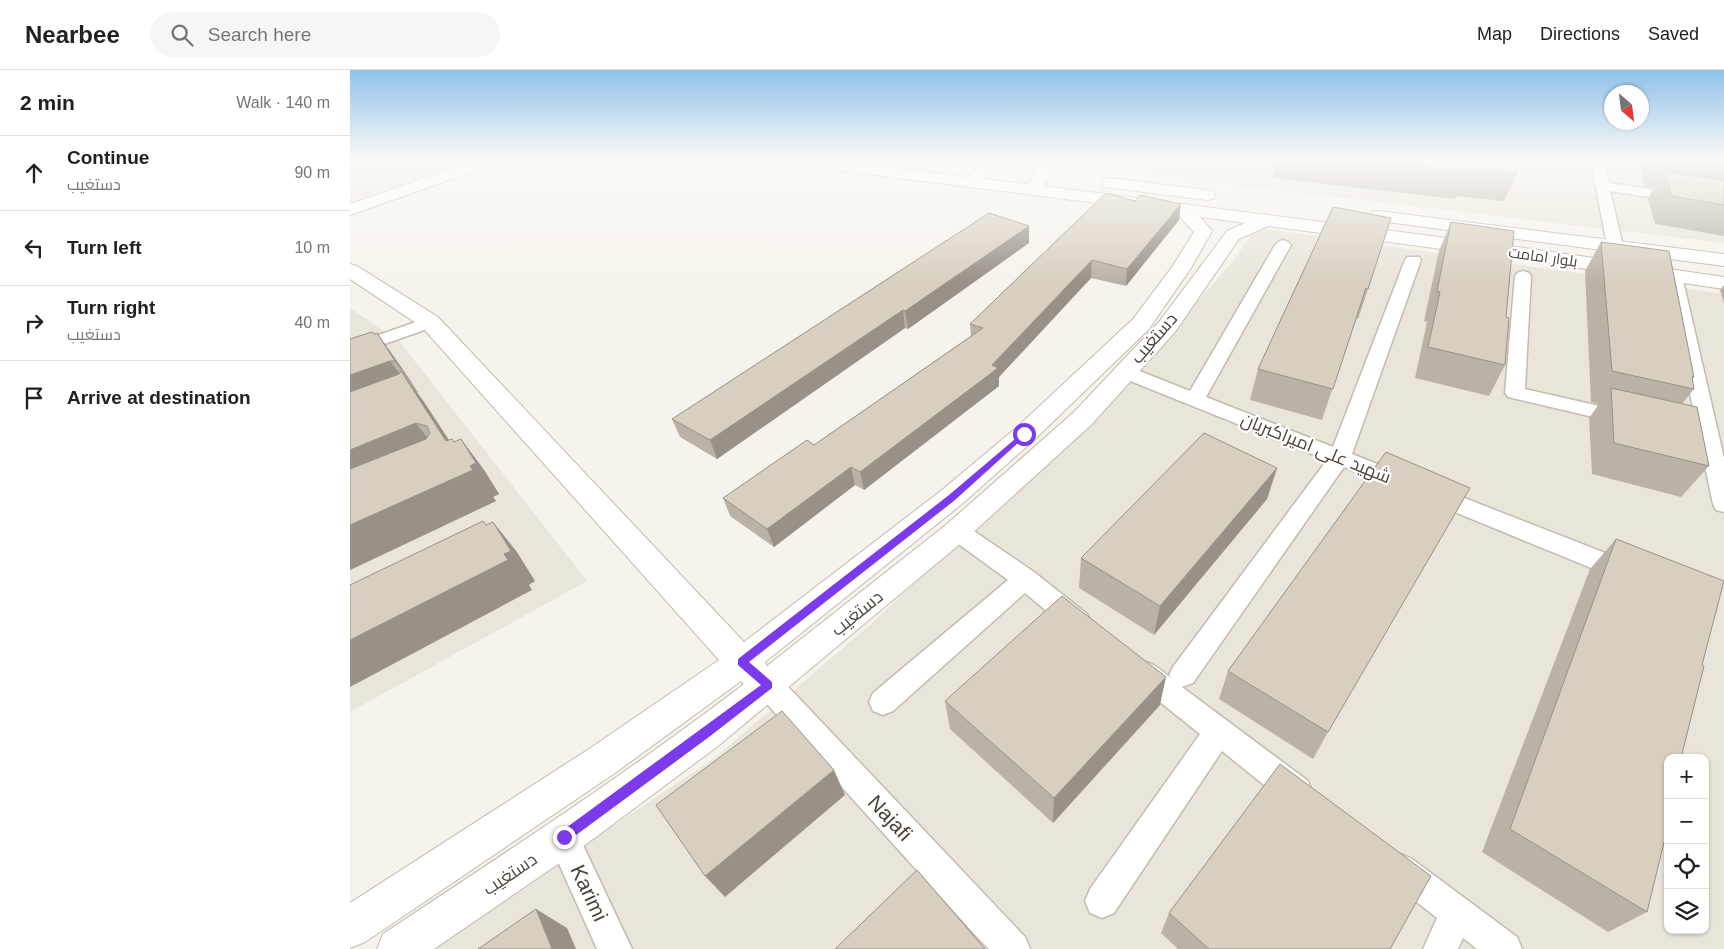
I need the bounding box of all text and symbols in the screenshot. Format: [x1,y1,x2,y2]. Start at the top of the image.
search box [150,12,500,57]
text: Nearbee [25,21,120,48]
icon: search [168,21,196,49]
text: Search here [208,24,311,45]
text: Map [1477,24,1512,44]
text: Directions [1540,24,1620,44]
text: Saved [1648,24,1699,44]
north arrow [1604,85,1649,130]
text: 2 min [20,91,75,114]
text: Walk · 140 m [236,94,330,111]
text: Continue [67,147,149,168]
icon: ahead [20,159,48,187]
text: 90 m [294,164,330,181]
text: دستغیب [67,176,121,193]
icon: left [20,234,48,262]
text: Turn left [67,237,142,258]
text: 10 m [294,239,330,256]
street label: بلوار امامت [1507,243,1579,271]
text: Turn right [67,297,155,318]
icon: right [20,309,48,337]
street label: دستغیب [1127,309,1181,367]
text: 40 m [294,314,330,331]
text: دستغیب [67,326,121,343]
icon: arrive [20,384,48,412]
text: Arrive at destination [67,387,251,408]
street label: شهید علی امیراکبریان [1238,409,1394,488]
route start [1013,423,1036,446]
street label: دستغیب [827,586,887,640]
map controls [1664,754,1709,934]
button: + [1664,754,1709,799]
street label: Najafi [864,790,917,845]
button: − [1664,799,1709,844]
route end [553,826,576,849]
button: locate [1664,844,1709,889]
street label: دستغیب [479,849,541,899]
street label: Karimi [566,861,612,925]
button: layers [1664,889,1709,934]

